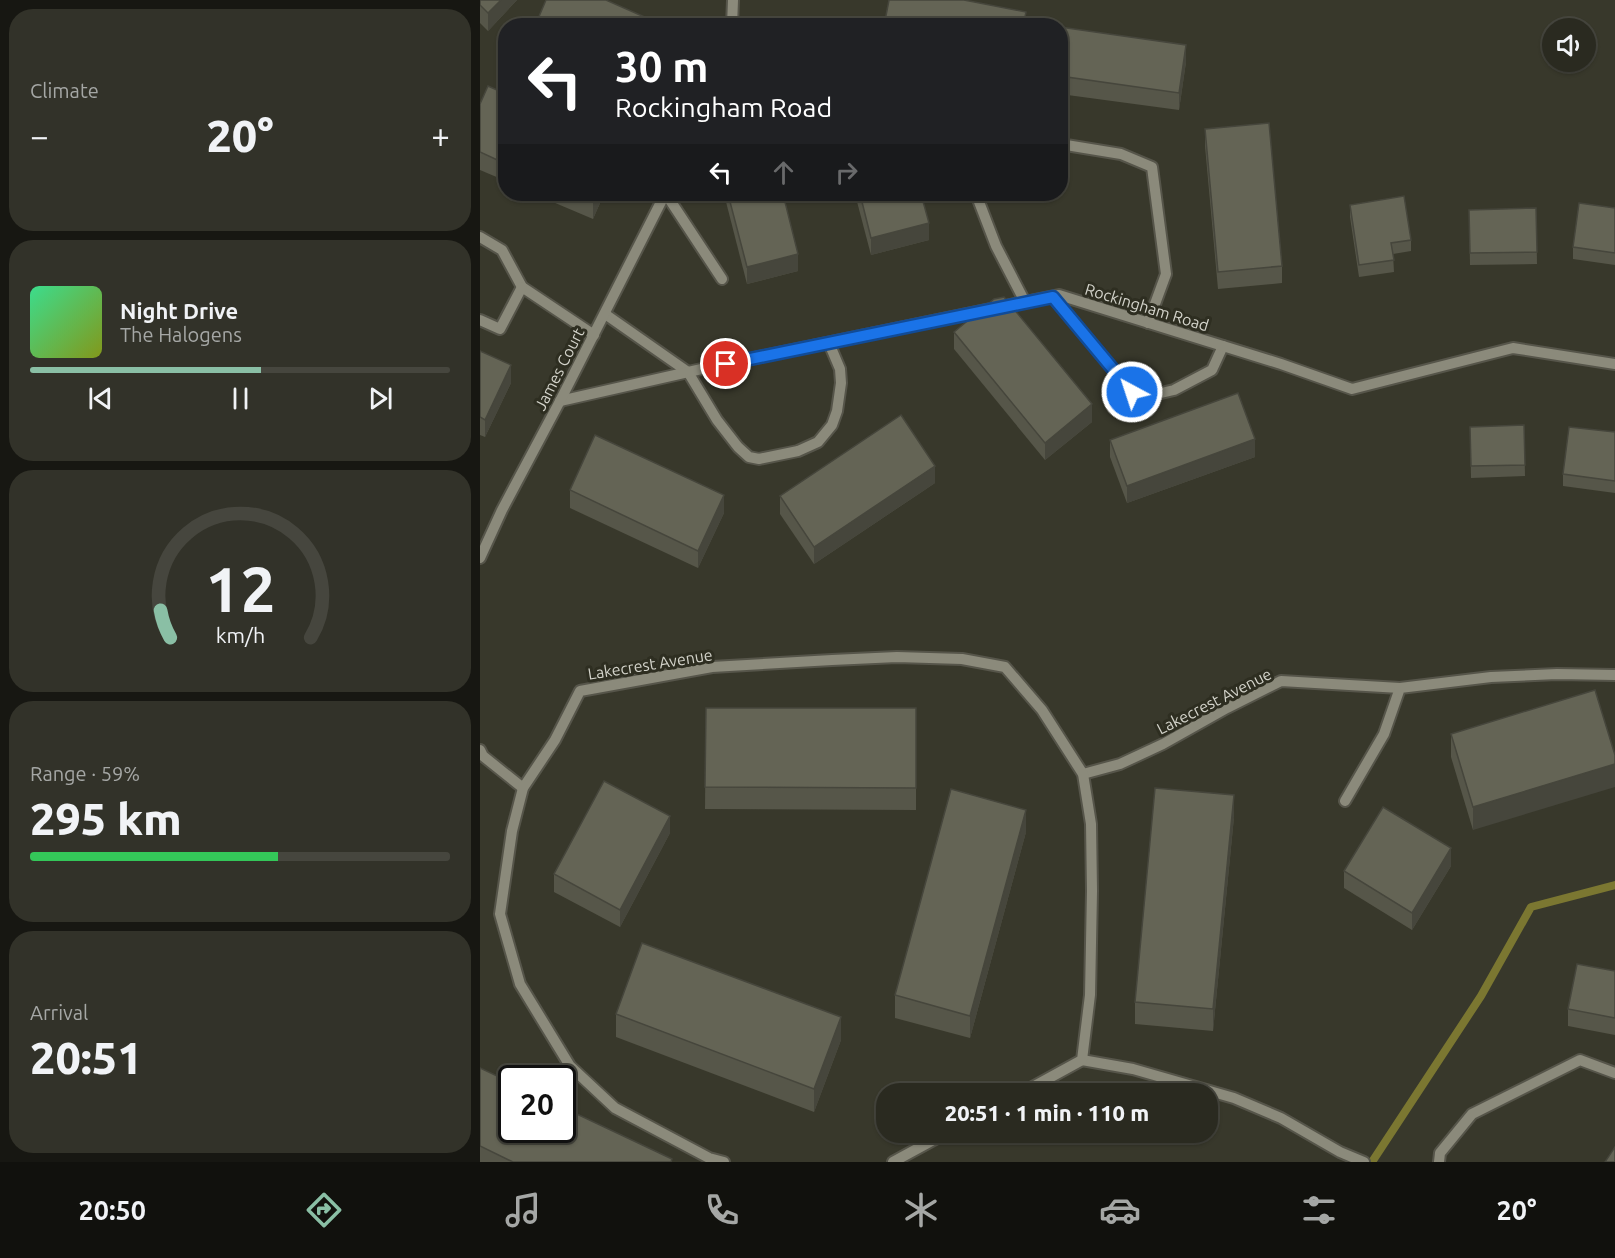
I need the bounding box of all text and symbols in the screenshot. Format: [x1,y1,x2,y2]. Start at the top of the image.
map controls [1542,18,1596,72]
button: sound [1542,18,1596,72]
icon: left [516,42,594,120]
text: 30 m [615,43,709,90]
text: Climate [30,79,99,102]
text: Rockingham Road [615,92,832,122]
text: 20° [206,110,274,161]
text: − [30,117,49,154]
text: + [431,117,450,154]
icon: left [704,156,737,189]
icon: ahead [767,156,800,189]
icon: right [830,156,863,189]
street label: Rockingham Road [1083,280,1211,334]
text: Night Drive [120,298,238,323]
text: The Halogens [120,323,242,346]
street label: James Court [531,324,588,413]
pin [700,338,751,389]
icon: arrive [709,347,742,380]
position arrow [1100,360,1164,424]
icon: previous [84,382,117,415]
icon: pause [224,382,257,415]
icon: next [364,382,397,415]
text: 12 [205,554,275,624]
text: km/h [215,623,265,647]
street label: Lakecrest Avenue [586,645,714,683]
street label: Lakecrest Avenue [1154,664,1274,738]
text: Range · 59% [30,762,140,785]
text: 295 km [30,793,182,844]
text: Arrival [30,1001,88,1024]
text: 20:51 [30,1032,143,1083]
speed limit sign: 20 [498,1065,576,1143]
text: 20:51 · 1 min · 110 m [945,1100,1149,1125]
icon: directions [303,1189,345,1231]
icon: music [502,1189,544,1231]
icon: phone [701,1189,743,1231]
icon: climate [900,1189,942,1231]
icon: car [1099,1189,1141,1231]
icon: filters [1298,1189,1340,1231]
text: 20:50 [78,1195,146,1225]
text: 20° [1496,1195,1536,1225]

